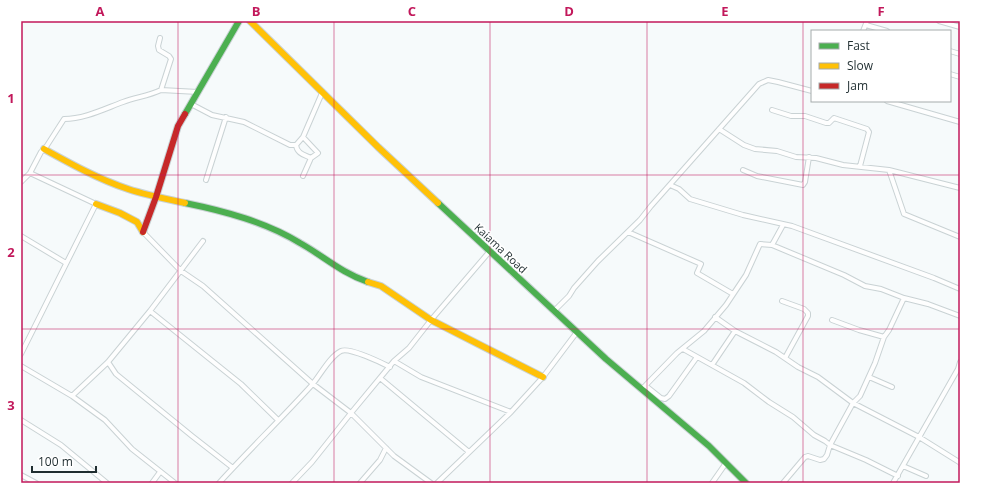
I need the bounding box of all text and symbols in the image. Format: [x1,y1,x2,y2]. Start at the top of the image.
text: A [96,2,105,20]
text: B [252,2,261,20]
text: C [408,2,416,20]
text: D [564,2,574,20]
text: E [721,2,729,20]
text: F [877,2,885,20]
legend [811,30,951,102]
text: Fast [847,37,870,54]
text: Slow [847,57,874,74]
text: Jam [846,77,868,94]
text: 1 [7,89,15,107]
street label: Kaiama Road [471,220,531,276]
text: 2 [7,243,15,261]
text: 3 [7,396,15,414]
scale bar [32,448,96,474]
text: 100 m [38,453,73,470]

